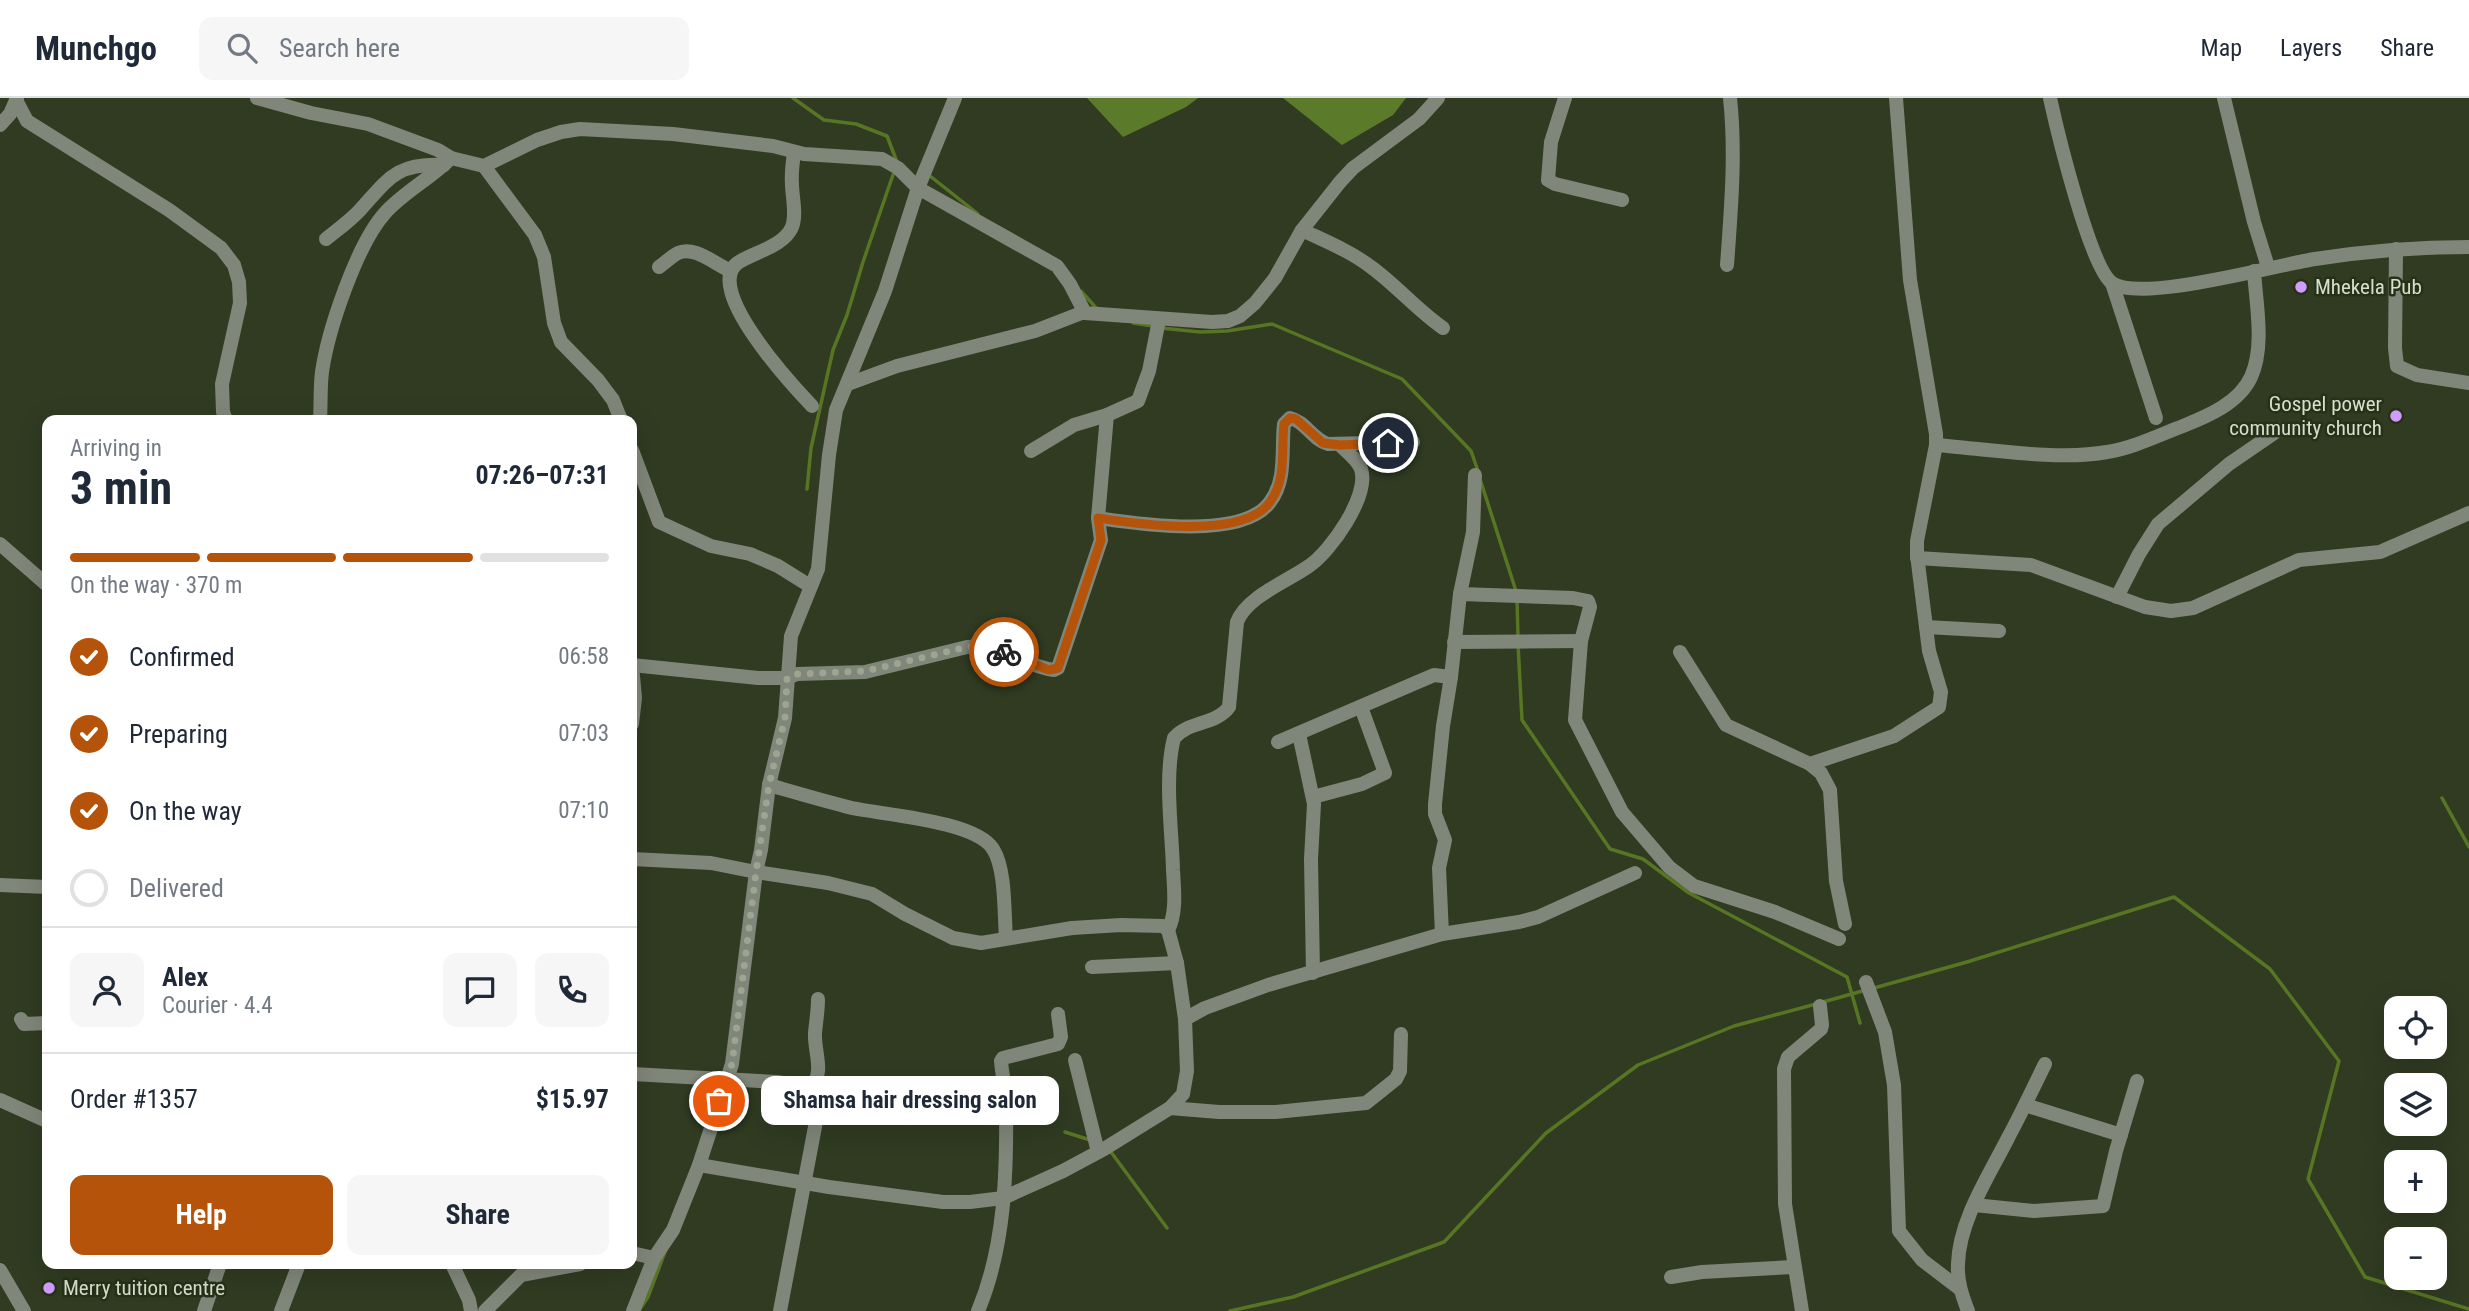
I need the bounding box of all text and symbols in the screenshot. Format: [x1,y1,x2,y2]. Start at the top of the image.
search box [199,17,689,80]
text: Munchgo [35,29,157,68]
icon: search [223,29,261,67]
text: Search here [279,33,400,63]
text: Map [2201,34,2242,62]
text: Layers [2280,34,2342,62]
text: Share [2380,34,2434,62]
place label: Mhekela Pub [2315,275,2422,299]
marker: Mhekela Pub [2293,279,2309,295]
place label: Gospel power community church [2229,392,2382,440]
marker: Gospel power community church [2388,408,2404,424]
pin [1358,413,1418,473]
icon: home [1369,424,1407,462]
text: Arriving in [70,435,162,462]
text: 07:26–07:31 [475,460,609,490]
text: 3 min [70,461,172,515]
text: On the way · 370 m [70,572,242,599]
courier [969,617,1039,687]
icon: bike [985,633,1023,671]
icon: check [70,638,108,676]
text: Confirmed [129,642,235,672]
text: 06:58 [558,643,609,670]
icon: check [70,715,108,753]
text: Preparing [129,719,228,749]
text: 07:03 [558,720,609,747]
icon: check [70,792,108,830]
text: On the way [129,796,242,826]
text: 07:10 [558,797,609,824]
text: Delivered [129,873,224,903]
button: person [70,953,144,1027]
button: chat [443,953,517,1027]
button: phone [535,953,609,1027]
text: Alex [162,962,208,992]
text: Courier · 4.4 [162,992,273,1019]
map controls [2384,996,2447,1290]
button: locate [2384,996,2447,1059]
pin [689,1071,749,1131]
button: layers [2384,1073,2447,1136]
callout: Shamsa hair dressing salon [761,1076,1058,1126]
icon: bag [700,1082,738,1120]
text: Order #1357 [70,1084,198,1114]
text: $15.97 [536,1084,609,1114]
text: Shamsa hair dressing salon [783,1087,1037,1114]
button: + [2384,1150,2447,1213]
button: Help [70,1175,333,1255]
button: Share [347,1175,609,1255]
button: − [2384,1227,2447,1290]
place label: Merry tuition centre [63,1276,225,1300]
marker: Merry tuition centre [41,1280,57,1296]

